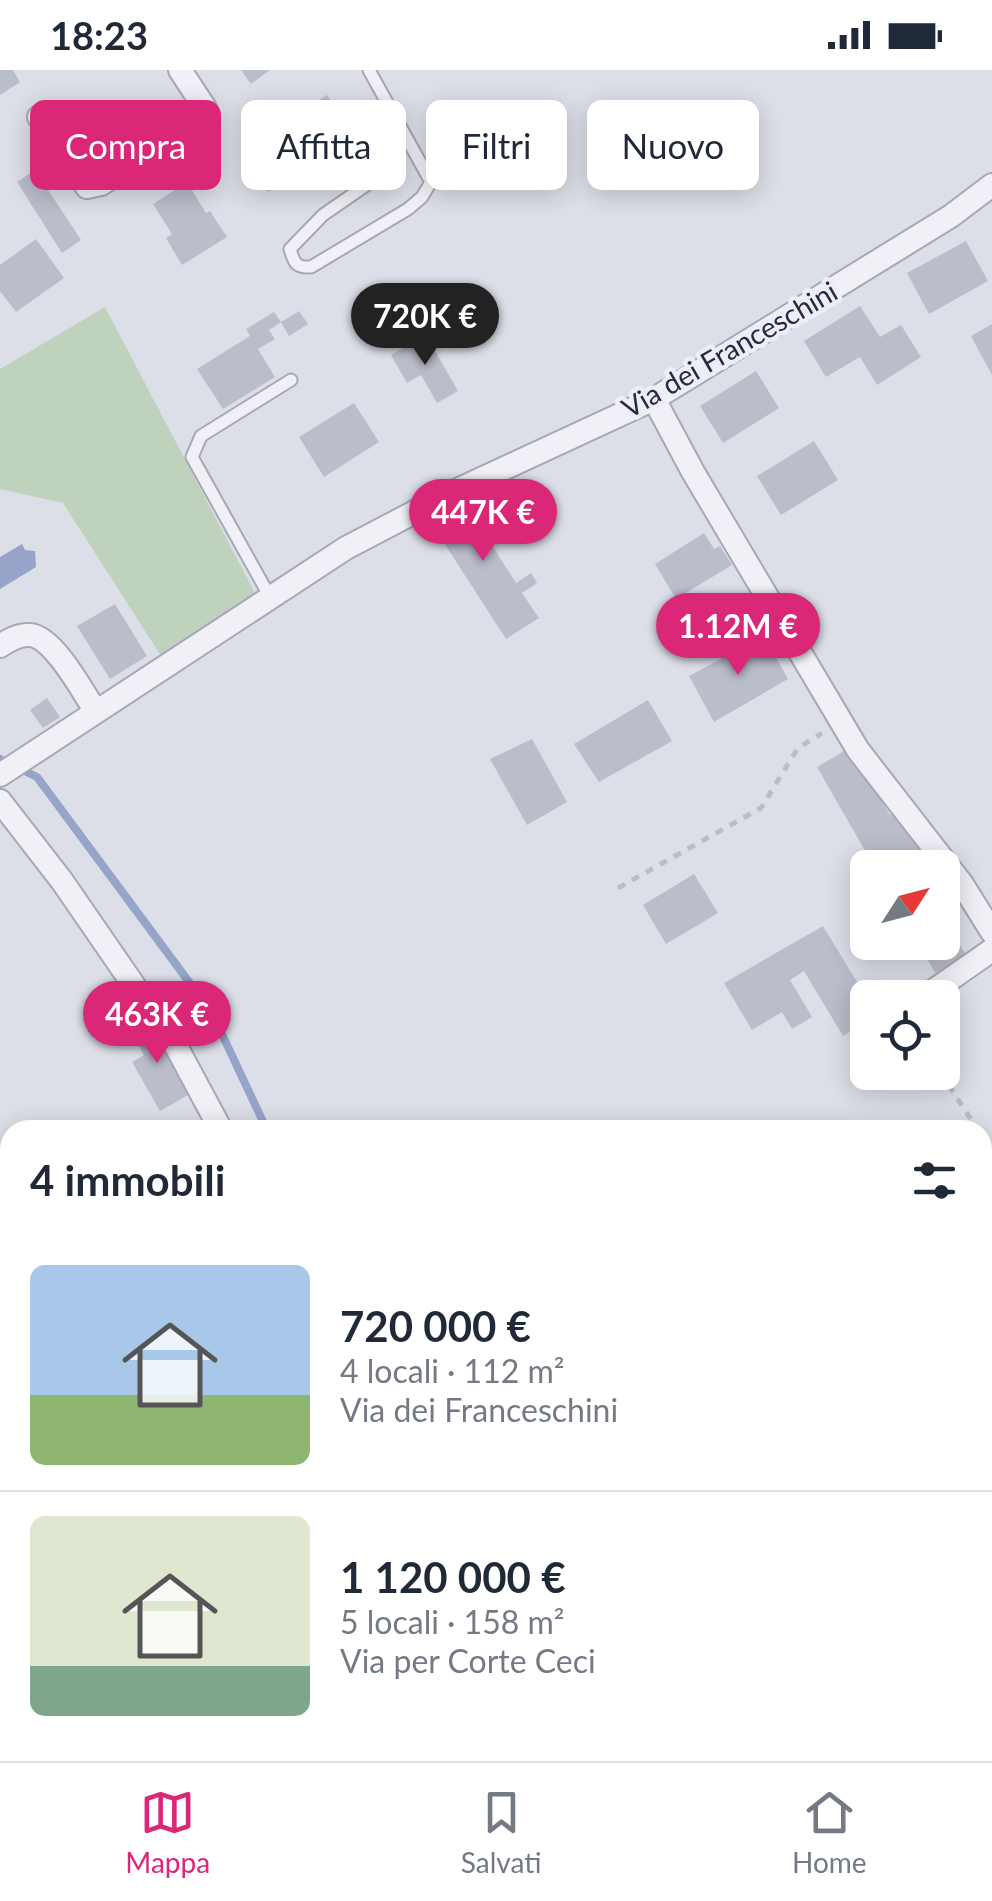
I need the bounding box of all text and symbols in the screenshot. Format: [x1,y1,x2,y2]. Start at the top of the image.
text: 18:23 [50,12,148,58]
chip: Compra [30,100,221,190]
chip: Affitta [241,100,406,190]
chip: Filtri [426,100,567,190]
chip: Nuovo [587,100,759,190]
street label: Via dei Franceschini [615,273,843,425]
pin: 720K € [344,283,506,368]
text: 720K € [373,296,477,335]
pin: 447K € [402,479,564,564]
text: 447K € [431,492,535,531]
pin: 1.12M € [646,593,830,678]
text: 1.12M € [678,606,798,645]
north arrow [850,850,960,960]
map controls [850,850,960,1090]
button: locate [850,980,960,1090]
pin: 463K € [76,981,238,1066]
text: 463K € [105,994,209,1033]
icon: filters [907,1153,962,1208]
text: 4 immobili [30,1155,225,1205]
text: 720 000 € [340,1301,531,1351]
icon: home [110,1305,230,1425]
text: 4 locali · 112 m² [340,1351,564,1390]
text: Via dei Franceschini [340,1390,618,1429]
text: 1 120 000 € [340,1552,566,1602]
icon: home [110,1556,230,1676]
text: 5 locali · 158 m² [340,1602,564,1641]
text: Via per Corte Ceci [340,1641,596,1680]
tab: Mappa [125,1785,210,1879]
tab: Salvati [461,1785,541,1879]
tab: Home [792,1785,867,1879]

